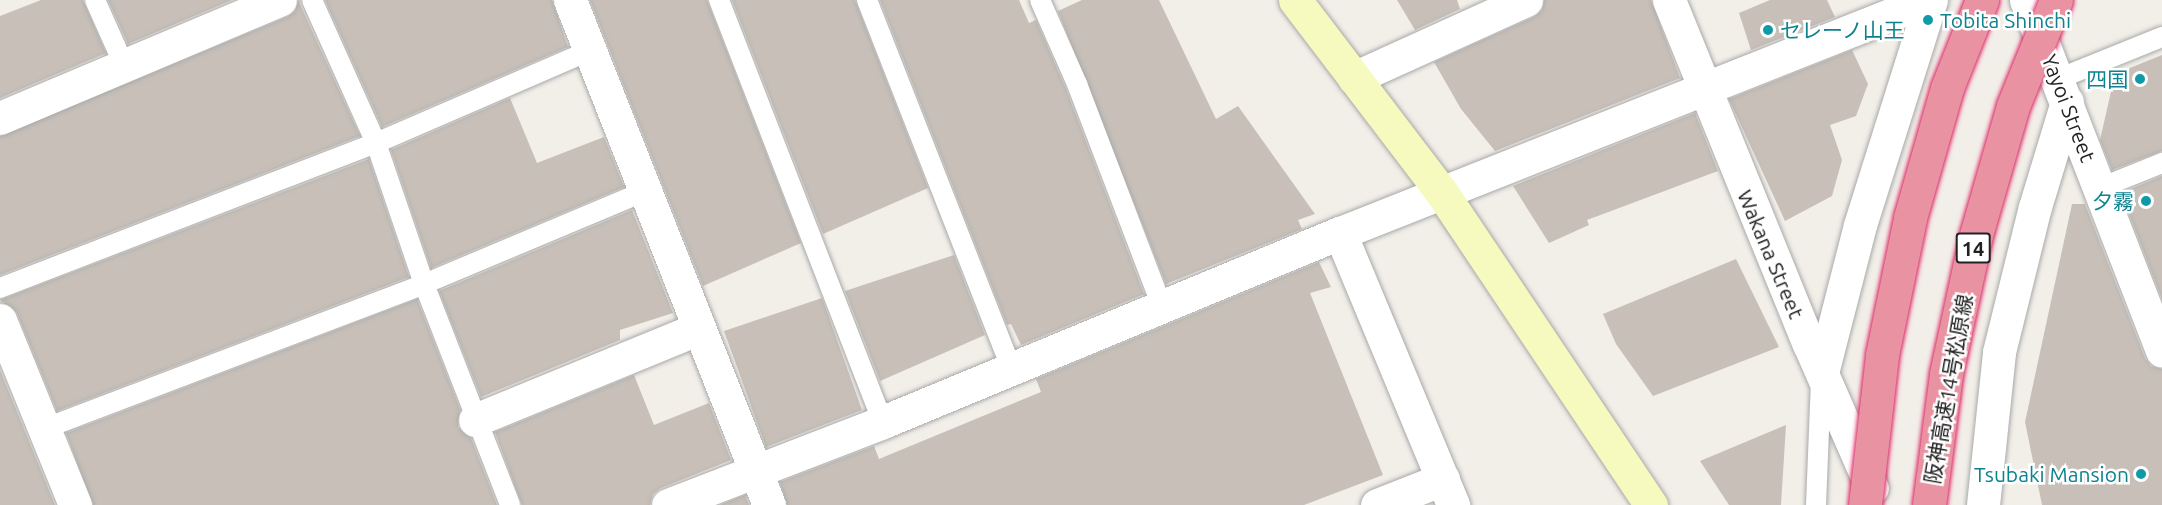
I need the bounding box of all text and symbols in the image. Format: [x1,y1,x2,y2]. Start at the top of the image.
place label: Tobita Shinchi [1940,7,2071,33]
marker: Tobita Shinchi [1921,13,1935,27]
place label: セレーノ山王 [1780,17,1906,43]
marker: セレーノ山王 [1761,23,1775,37]
street label: Yayoi Street [2037,51,2101,165]
place label: 四国 [2086,66,2128,92]
marker: 四国 [2133,72,2147,86]
street label: Wakana Street [1733,186,1809,322]
place label: 夕霧 [2092,188,2134,214]
marker: 夕霧 [2139,194,2153,208]
road number: 14 [1955,231,1991,265]
street label: 阪神高速14号松原線 [1919,292,1977,486]
place label: Tsubaki Mansion [1974,461,2129,487]
marker: Tsubaki Mansion [2134,467,2148,481]

